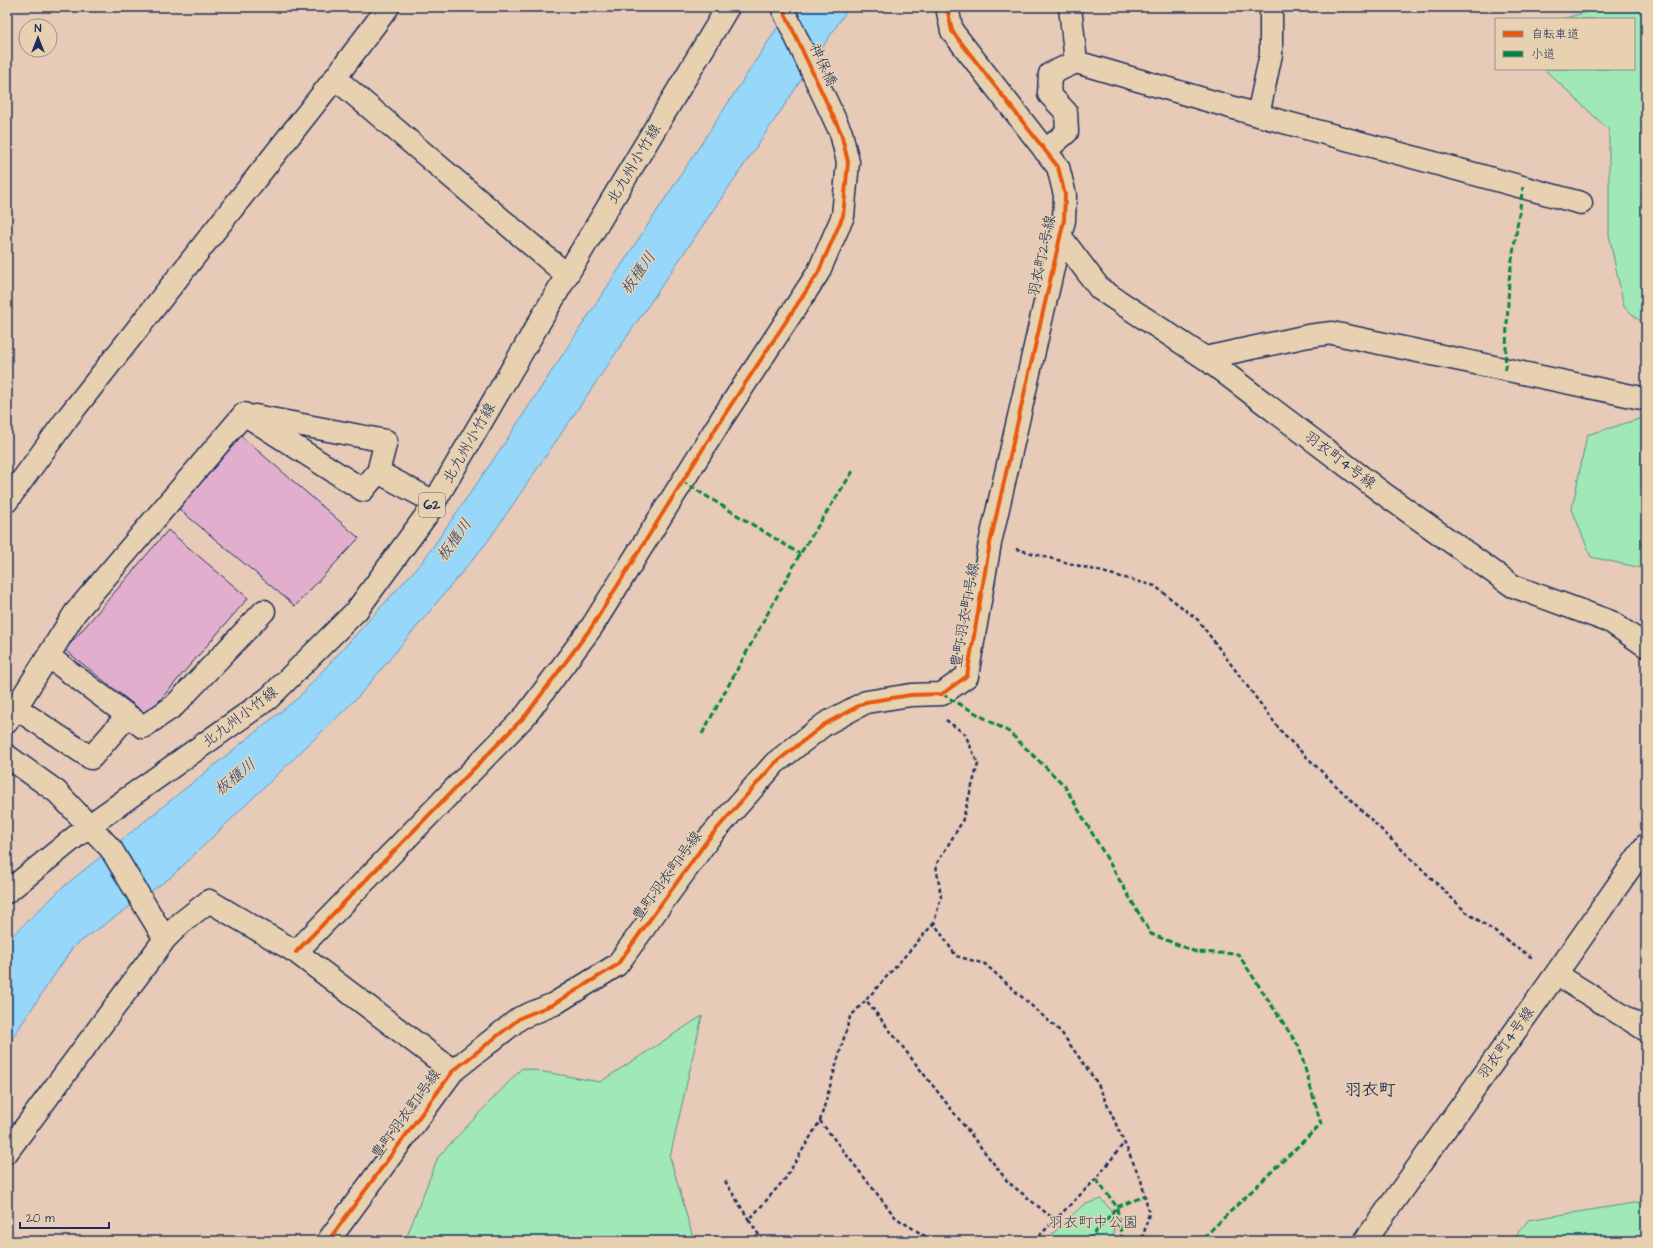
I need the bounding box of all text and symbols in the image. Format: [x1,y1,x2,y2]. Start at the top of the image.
north arrow [18,18,58,58]
legend [1495,18,1635,70]
text: N [35,21,42,36]
text: 自転車道 [1531,26,1579,43]
street label: 神保橋 [804,40,842,90]
text: 小道 [1531,46,1555,63]
street label: 北九州小竹線 [602,120,666,208]
street label: 羽衣町2号線 [1023,213,1061,299]
water label: 板櫃川 [615,247,661,299]
street label: 北九州小竹線 [437,399,501,487]
street label: 羽衣町4号線 [1300,426,1380,494]
road number: 62 [419,493,445,517]
water label: 板櫃川 [431,514,477,566]
street label: 豊町羽衣町1号線 [945,561,985,669]
street label: 北九州小竹線 [198,682,282,752]
water label: 板櫃川 [209,753,261,801]
street label: 豊町羽衣町1号線 [627,827,707,925]
street label: 羽衣町4号線 [1472,1002,1540,1084]
street label: 豊町羽衣町1号線 [366,1065,446,1163]
district label: 羽衣町 [1345,1078,1396,1102]
scale bar [20,1204,109,1230]
text: 20 m [26,1210,55,1227]
park label: 羽衣町中公園 [1048,1212,1138,1233]

